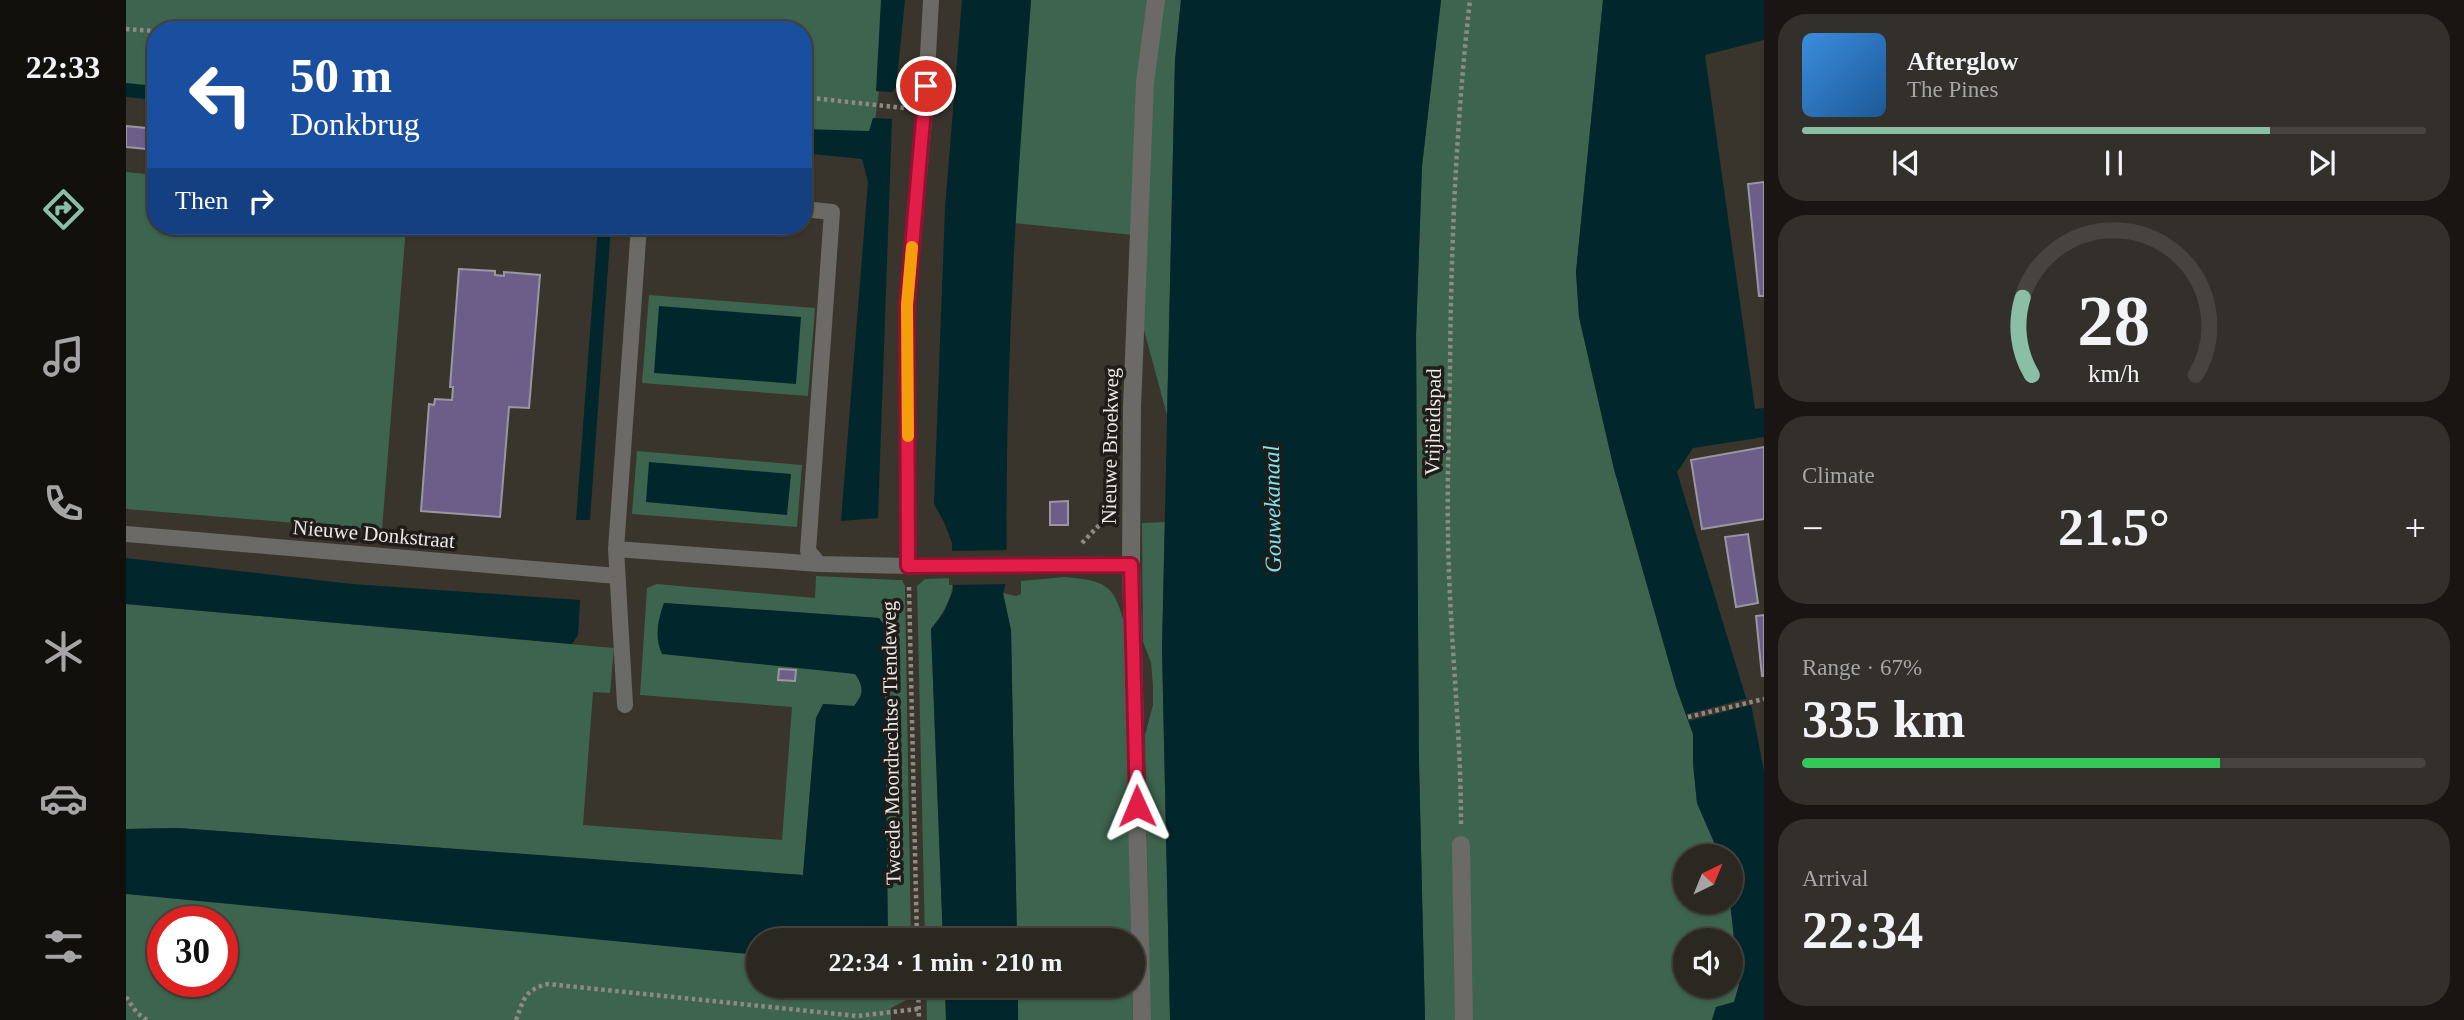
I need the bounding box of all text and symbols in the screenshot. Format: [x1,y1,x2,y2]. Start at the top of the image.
text: Afterglow [1907,47,2018,76]
text: 50 m [290,48,392,103]
text: 22:33 [26,49,100,85]
icon: left [175,49,266,140]
pin [896,56,956,116]
icon: arrive [907,67,945,105]
text: The Pines [1907,77,1998,102]
text: Donkbrug [290,106,420,142]
icon: previous [1887,144,1925,182]
icon: pause [2095,144,2133,182]
icon: next [2303,144,2341,182]
icon: right [242,182,280,220]
icon: directions [39,185,88,234]
text: Then [175,186,228,215]
text: 28 [2078,280,2150,361]
icon: music [39,332,88,381]
text: km/h [2088,360,2140,387]
street label: Nieuwe Broekweg [1097,367,1123,525]
street label: Vrijheidspad [1420,368,1446,476]
water label: Gouwekanaal [1259,445,1286,573]
text: Climate [1802,463,1875,488]
icon: phone [39,479,88,528]
text: 21.5° [2058,499,2170,556]
text: − [1802,507,1823,549]
text: + [2405,507,2426,549]
street label: Nieuwe Donkstraat [292,515,456,553]
street label: Tweede Moordrechtse Tiendeweg [877,600,905,885]
icon: climate [39,627,88,676]
text: Range · 67% [1802,655,1922,680]
text: 335 km [1802,691,1965,748]
position arrow [1100,769,1174,843]
icon: car [39,774,88,823]
north arrow [1673,844,1743,914]
map controls [1673,844,1743,998]
text: Arrival [1802,866,1868,891]
text: 22:34 [1802,902,1923,959]
speed limit sign: 30 [147,906,238,997]
icon: filters [39,922,88,971]
button: sound [1673,928,1743,998]
text: 22:34 · 1 min · 210 m [829,948,1063,977]

